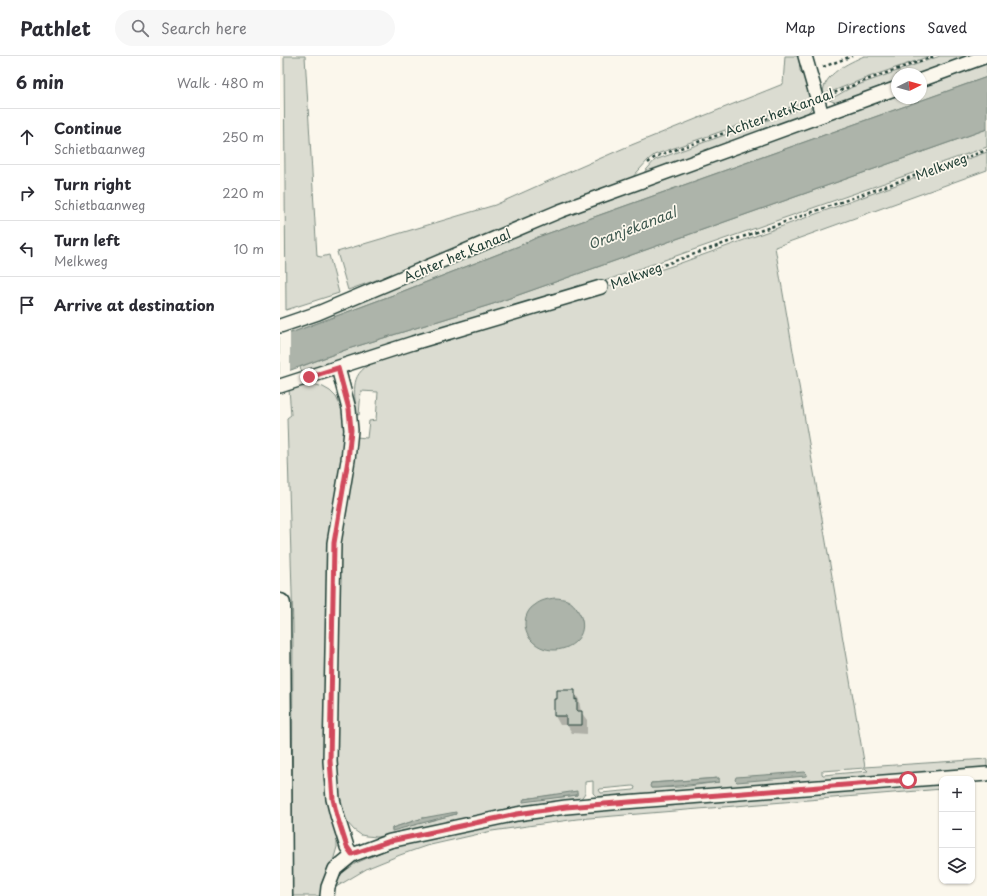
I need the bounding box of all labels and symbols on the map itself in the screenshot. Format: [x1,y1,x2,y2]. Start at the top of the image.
north arrow [891,68,927,104]
street label: Achter het Kanaal [722,83,836,141]
street label: Melkweg [912,148,970,184]
water label: Oranjekanaal [585,201,681,255]
street label: Achter het Kanaal [400,224,514,286]
street label: Melkweg [607,257,665,293]
route end [300,368,318,386]
route start [899,771,917,789]

